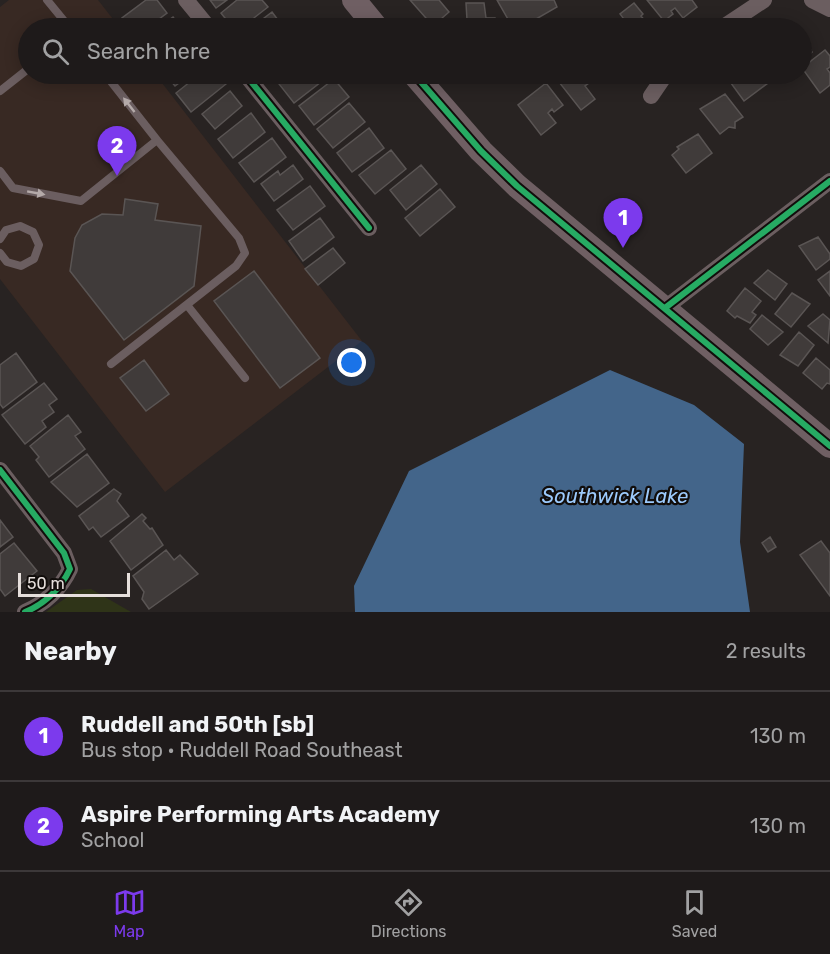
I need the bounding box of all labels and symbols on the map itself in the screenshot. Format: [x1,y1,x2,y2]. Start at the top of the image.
one-way arrow [124,97,136,112]
pin: 2 [98,126,136,176]
one-way arrow [27,188,46,197]
pin: 1 [604,198,642,248]
your location [337,348,366,377]
water label: Southwick Lake [542,484,688,508]
scale bar [18,570,130,598]

